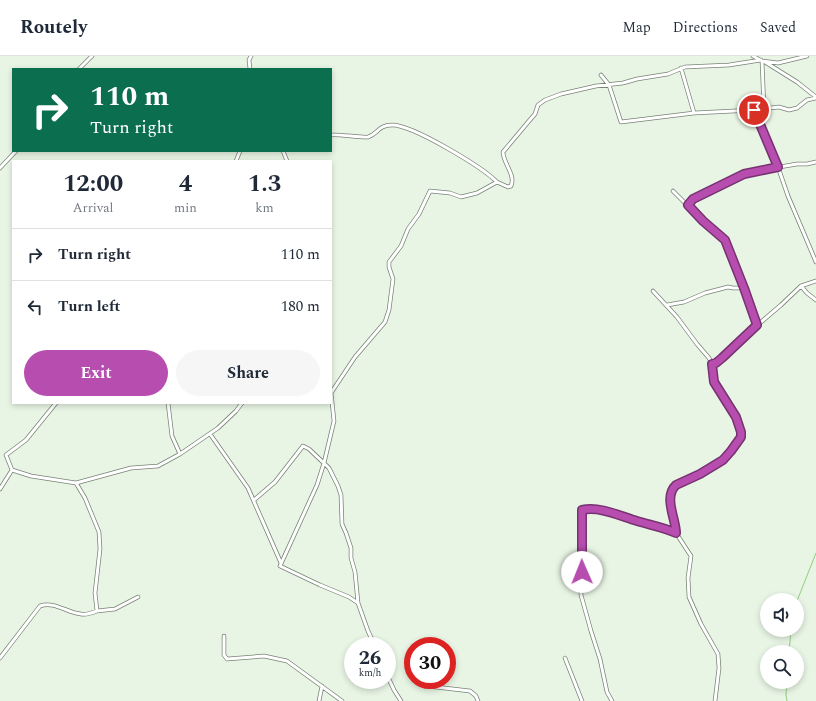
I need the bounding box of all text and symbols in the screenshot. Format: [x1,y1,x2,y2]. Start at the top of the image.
text: Routely [20,13,87,42]
text: Map [623,17,651,38]
text: Directions [673,17,738,38]
text: Saved [760,17,796,38]
text: 110 m [90,75,169,118]
icon: right [24,84,76,136]
pin [737,93,771,127]
icon: arrive [743,99,765,121]
text: Turn right [90,114,173,141]
text: 12:00 [63,166,123,202]
text: 4 [179,166,192,202]
text: 1.3 [248,166,281,202]
text: Arrival [73,198,113,218]
text: min [174,198,197,218]
text: km [255,198,274,218]
text: Turn right [58,243,131,266]
text: 110 m [281,243,320,266]
icon: right [24,244,46,266]
text: Turn left [58,295,120,318]
text: 180 m [281,295,320,318]
icon: left [24,296,46,318]
button: Exit [24,350,168,396]
button: Share [176,350,320,396]
position arrow [561,551,603,593]
map controls [760,593,804,689]
button: sound [760,593,804,637]
speed limit sign: 30 [404,637,456,689]
text: 26 [359,643,381,673]
button: search [760,645,804,689]
text: km/h [359,665,381,681]

